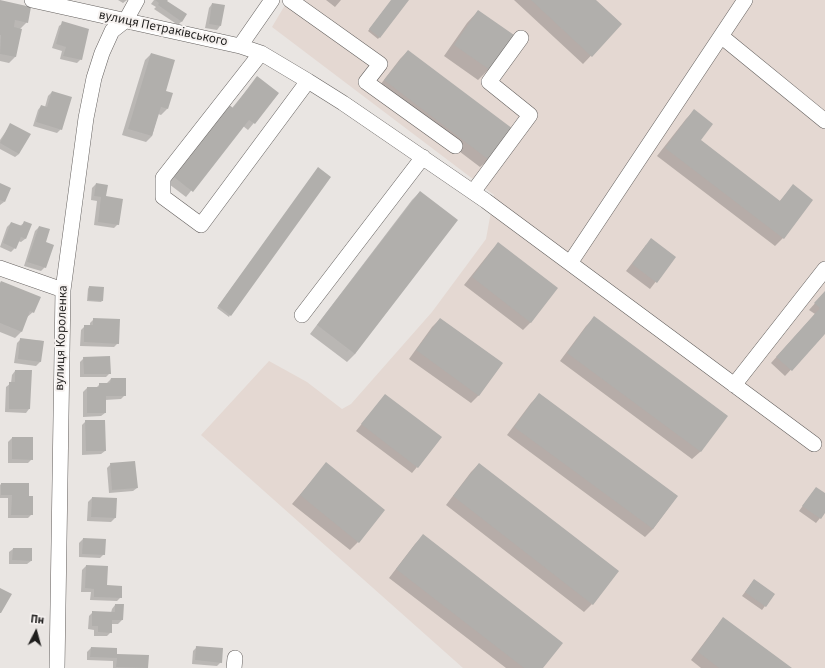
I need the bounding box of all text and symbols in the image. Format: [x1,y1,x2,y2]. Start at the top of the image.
street label: вулиця Петраківського [97,8,229,50]
street label: вулиця Короленка [52,285,72,391]
text: Пн [30,611,45,628]
north arrow [16,612,56,652]

